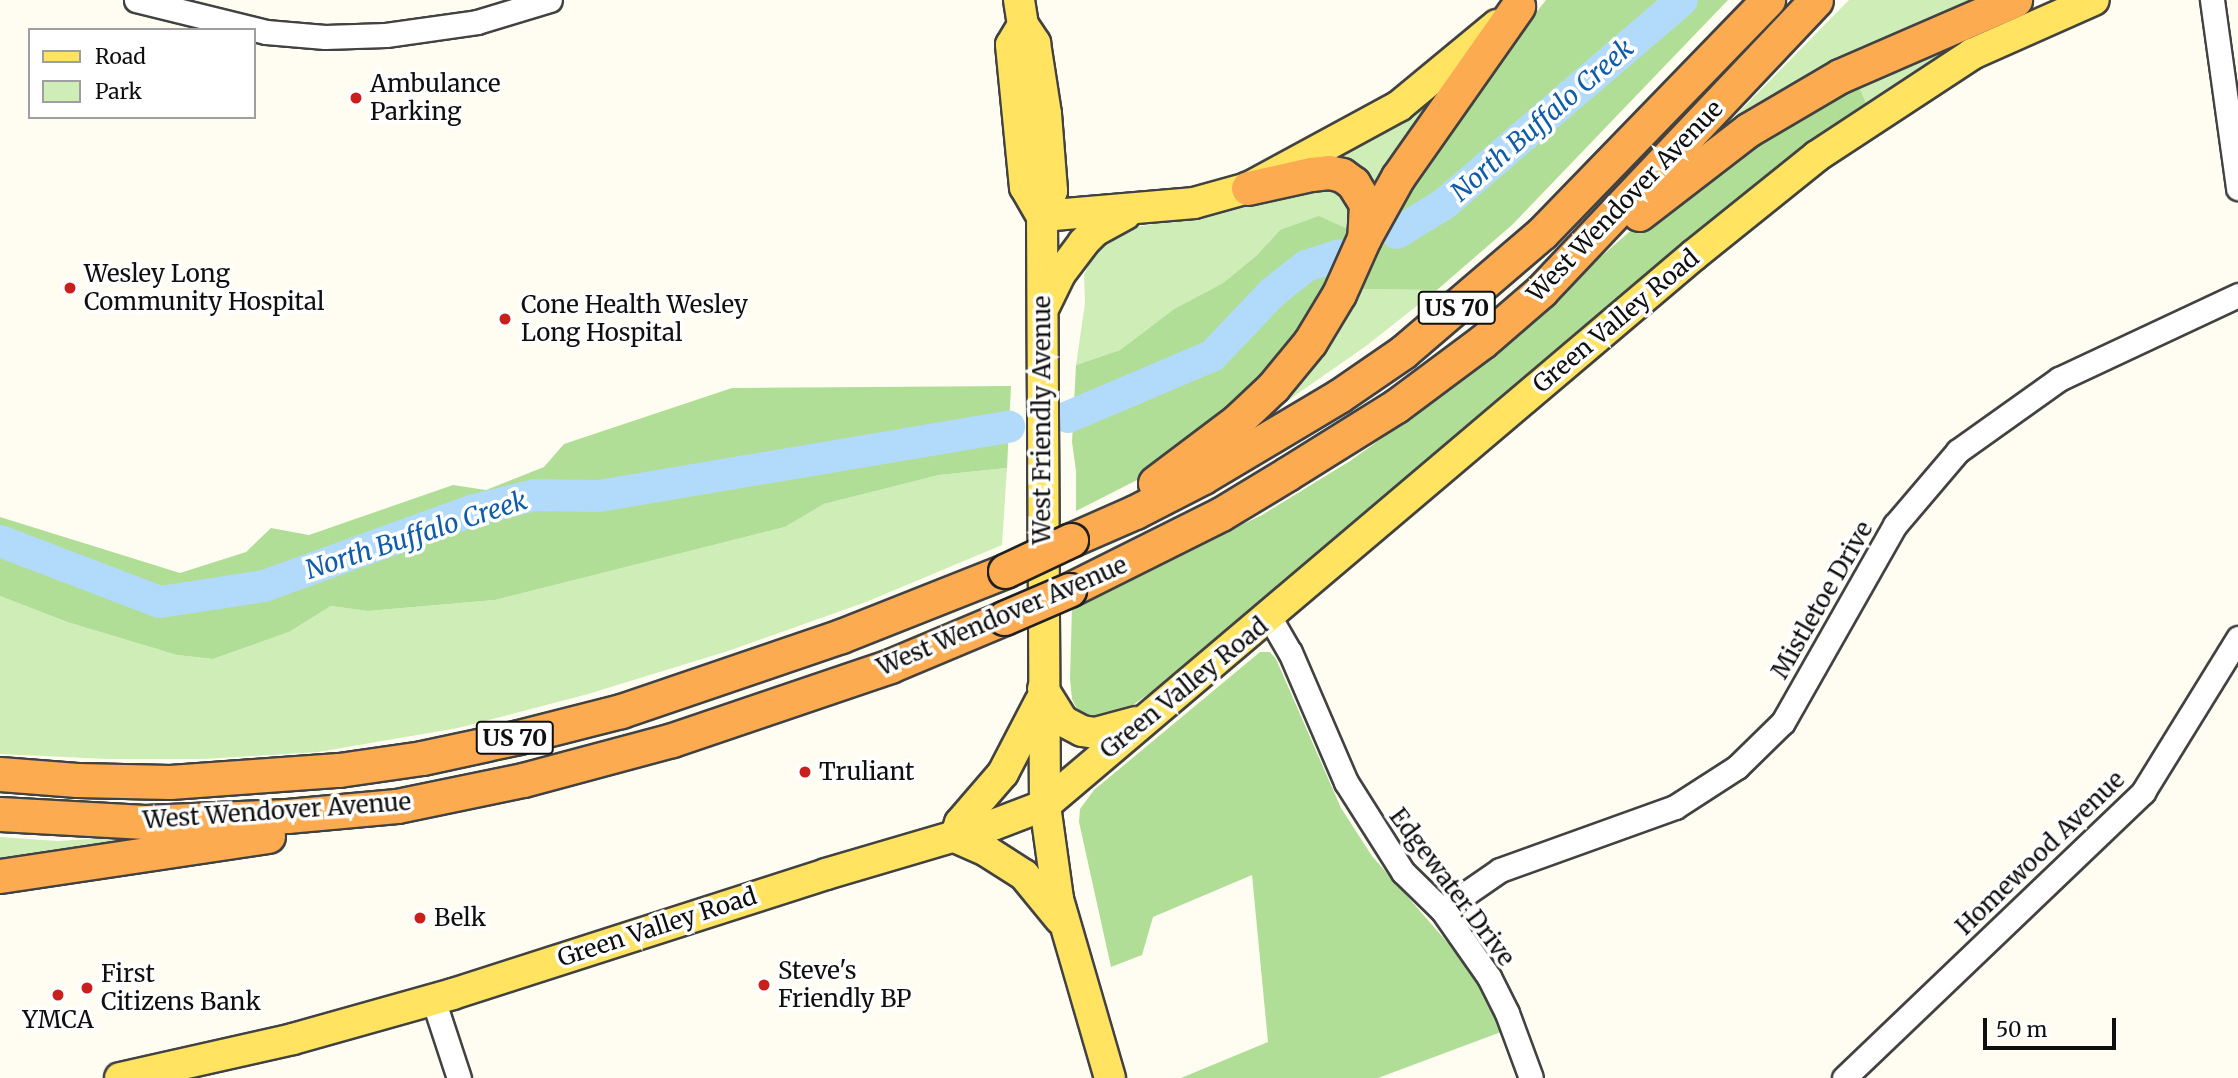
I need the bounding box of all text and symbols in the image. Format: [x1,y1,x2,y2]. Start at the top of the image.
legend [28,28,256,119]
water label: North Buffalo Creek [1445,32,1639,208]
text: Road [95,43,146,70]
place label: Ambulance Parking [370,70,501,126]
text: Park [95,78,142,105]
marker: Ambulance Parking [348,90,364,106]
street label: West Wendover Avenue [1521,94,1729,308]
street label: Green Valley Road [1527,243,1705,399]
place label: Wesley Long Community Hospital [84,260,324,316]
marker: Wesley Long Community Hospital [62,280,78,296]
road number: US 70 [1417,288,1497,328]
place label: Cone Health Wesley Long Hospital [521,291,748,347]
street label: West Friendly Avenue [1028,296,1056,544]
marker: Cone Health Wesley Long Hospital [495,309,515,329]
water label: North Buffalo Creek [301,484,531,586]
street label: Mistletoe Drive [1765,516,1879,684]
street label: West Wendover Avenue [873,550,1131,682]
street label: Green Valley Road [1094,612,1274,764]
road number: US 70 [475,718,555,758]
place label: Truliant [819,758,914,786]
marker: Truliant [797,764,813,780]
street label: Homewood Avenue [1950,765,2130,941]
street label: West Wendover Avenue [142,787,412,835]
street label: Edgewater Drive [1383,802,1521,972]
street label: Green Valley Road [554,881,760,973]
place label: Belk [434,904,486,932]
marker: Belk [412,910,428,926]
place label: Steve's Friendly BP [778,957,911,1013]
place label: First Citizens Bank [101,960,261,1016]
marker: Steve's Friendly BP [756,977,772,993]
marker: First Citizens Bank [79,980,95,996]
marker: YMCA [50,987,66,1003]
scale bar [1986,1004,2119,1048]
place label: YMCA [22,1006,94,1034]
text: 50 m [1996,1016,2047,1043]

